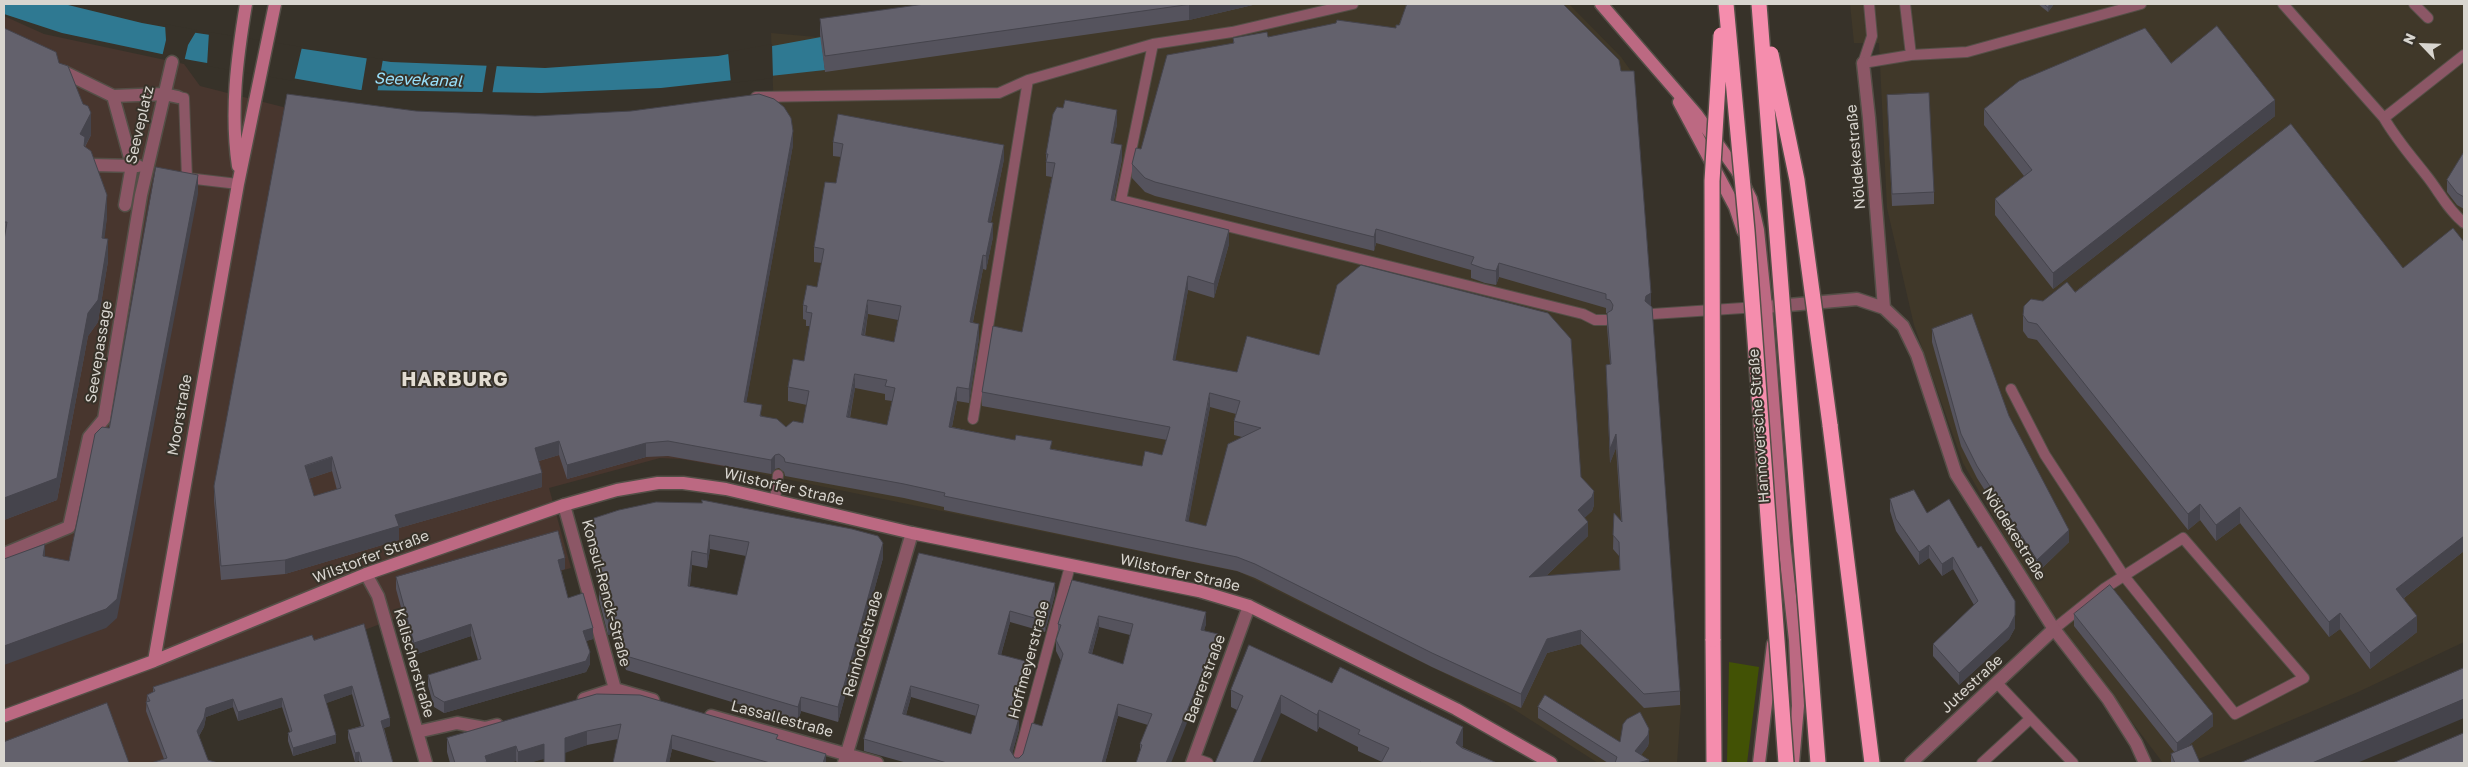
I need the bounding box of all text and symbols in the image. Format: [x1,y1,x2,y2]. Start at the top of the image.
north arrow [2398,20,2448,70]
text: N [2399,30,2419,47]
water label: Seevekanal [374,69,462,91]
street label: Seeveplatz [122,84,158,166]
street label: Nöldekestraße [1842,104,1870,210]
street label: Seevepassage [82,299,116,405]
street label: Hannoversche Straße [1745,348,1773,504]
district label: HARBURG [400,368,510,392]
street label: Moorstraße [164,373,196,457]
street label: Wilstorfer Straße [722,464,846,510]
street label: Nöldekestraße [1978,485,2050,583]
street label: Konsul-Renck-Straße [578,517,634,669]
street label: Wilstorfer Straße [310,527,432,587]
street label: Wilstorfer Straße [1118,550,1242,596]
street label: Reinholdstraße [839,589,887,699]
street label: Hoffmeyerstraße [1005,599,1053,721]
street label: Kalischerstraße [390,606,438,720]
street label: Baererstraße [1181,632,1229,726]
street label: Jutestraße [1937,651,2007,717]
street label: Lassallestraße [729,697,835,741]

